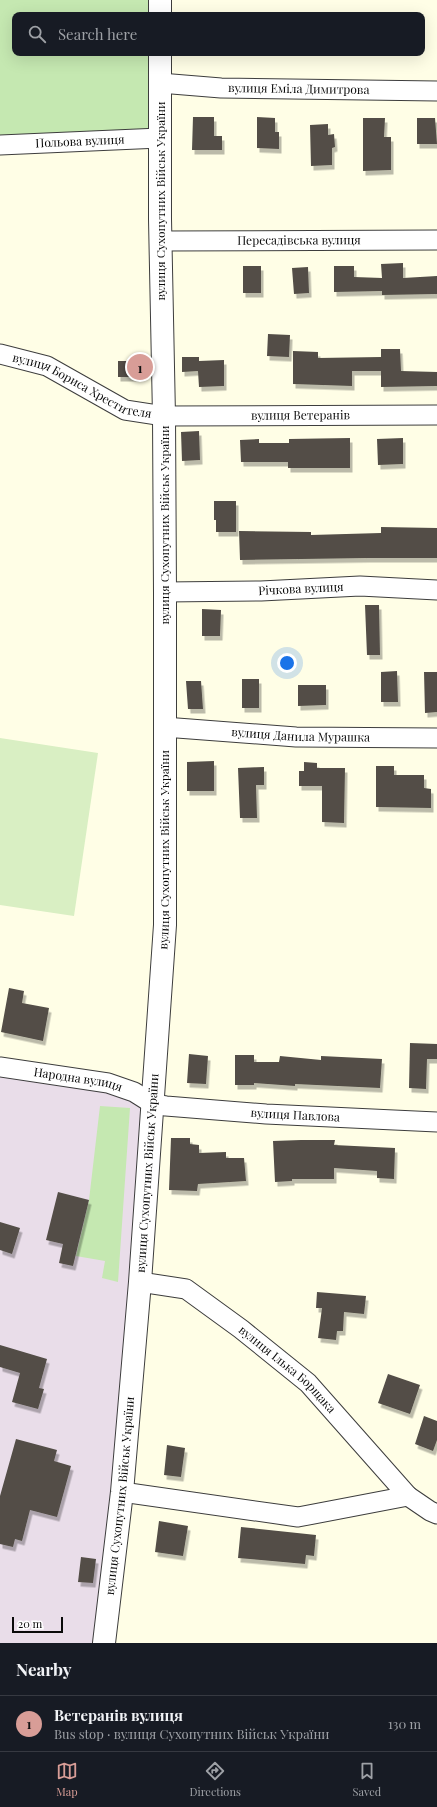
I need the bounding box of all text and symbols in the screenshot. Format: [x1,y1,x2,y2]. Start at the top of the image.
search box [12,12,425,56]
icon: search [26,23,48,45]
text: Search here [58,24,137,44]
street label: вулиця Еміла Димитрова [228,79,370,97]
street label: вулиця Сухопутних Військ України [152,101,168,301]
street label: Польова вулиця [35,131,125,150]
street label: Пересадівська вулиця [237,231,361,248]
street label: вулиця Бориса Хрестителя [11,349,153,421]
pin: 1 [127,352,153,382]
street label: вулиця Ветеранів [251,406,350,423]
street label: вулиця Сухопутних Військ України [156,425,172,625]
street label: Річкова вулиця [258,578,344,598]
your location [277,653,297,673]
street label: вулиця Данила Мурашка [231,723,370,745]
street label: вулиця Сухопутних Військ України [154,749,172,950]
street label: Народна вулиця [33,1063,125,1095]
street label: вулиця Сухопутних Військ України [132,1072,162,1273]
street label: вулиця Павлова [250,1104,340,1124]
street label: вулиця Ілька Борщака [236,1321,340,1416]
street label: вулиця Сухопутних Військ України [101,1395,137,1596]
scale bar [12,1615,63,1634]
text: 20 m [18,1616,42,1631]
text: Nearby [16,1658,71,1680]
text: Ветеранів вулиця [54,1705,183,1725]
text: 1 [27,1715,31,1732]
text: 130 m [388,1715,421,1732]
text: Bus stop · вулиця Сухопутних Військ України [54,1725,330,1742]
tab: Map [56,1760,78,1799]
tab: Directions [189,1760,241,1799]
tab: Saved [353,1760,381,1799]

